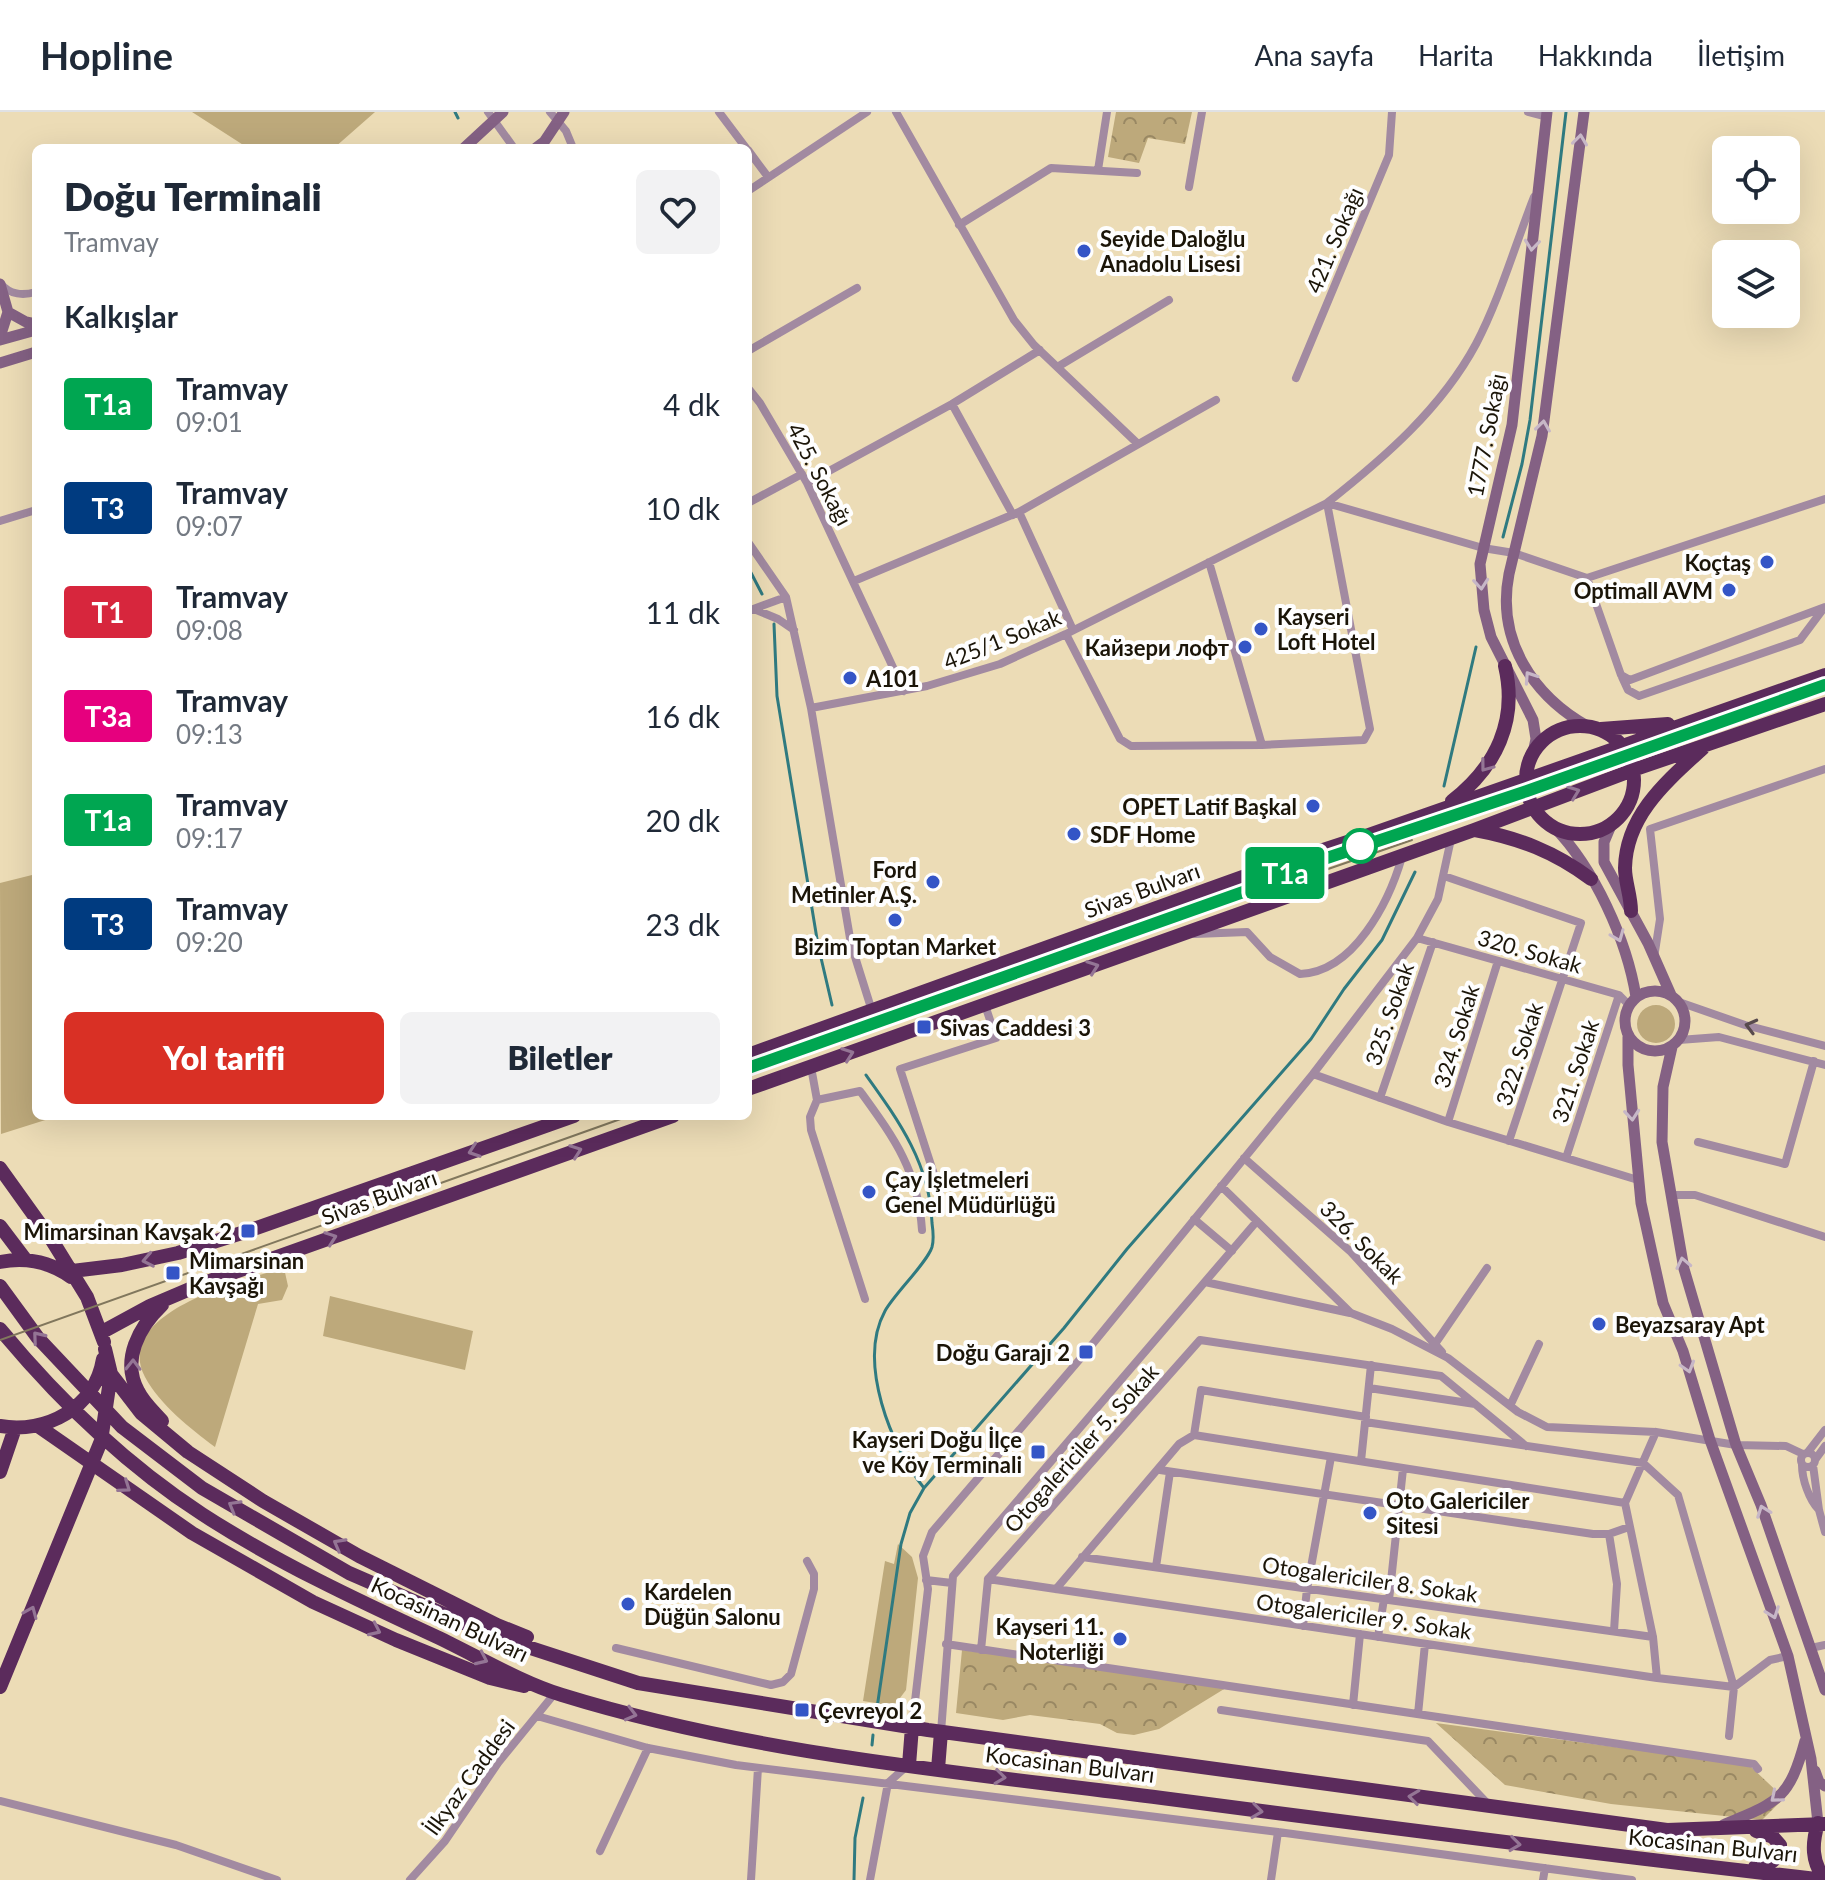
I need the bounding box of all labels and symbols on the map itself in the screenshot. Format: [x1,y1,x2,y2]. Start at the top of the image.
one-way arrow [1571,133,1588,147]
street label: 421. Sokağı [1300,183,1368,297]
place label: Seyide Daloğlu Anadolu Lisesi [1099,225,1245,277]
one-way arrow [1524,239,1541,252]
marker: Seyide Daloğlu Anadolu Lisesi [1075,242,1093,260]
street label: 1777. Sokağı [1461,371,1511,499]
street label: 425. Sokağı [782,418,858,530]
one-way arrow [1534,419,1551,433]
place label: Koçtaş [1684,549,1751,576]
marker: Koçtaş [1758,553,1776,571]
place label: Optimall AVM [1574,577,1713,604]
one-way arrow [1473,578,1490,591]
marker: Optimall AVM [1720,581,1738,599]
street label: 425/1 Sokak [939,603,1065,675]
place label: Kayseri Loft Hotel [1277,603,1375,655]
marker: Kayseri Loft Hotel [1252,620,1270,638]
place label: Кайзери лофт [1085,634,1230,661]
marker: Кайзери лофт [1236,638,1254,656]
place label: A101 [865,665,920,692]
marker: A101 [841,669,859,687]
one-way arrow [1525,671,1540,685]
one-way arrow [1482,757,1496,772]
one-way arrow [1566,785,1580,802]
place label: OPET Latif Başkal [1122,793,1297,820]
marker: OPET Latif Başkal [1304,797,1322,815]
place label: SDF Home [1090,821,1196,848]
marker: SDF Home [1065,825,1083,843]
unlabelled marker [1343,829,1377,863]
line badge: T1a [1239,847,1331,899]
place label: Ford Metinler A.Ş. [791,856,917,908]
street label: Sivas Bulvarı [1080,857,1204,923]
marker: Ford Metinler A.Ş. [924,873,942,891]
marker: Bizim Toptan Market [886,911,904,929]
street label: 320. Sokak [1475,923,1586,979]
one-way arrow [1609,928,1625,942]
place label: Bizim Toptan Market [794,933,997,960]
street label: 325. Sokak [1359,958,1419,1069]
one-way arrow [1085,960,1099,977]
street label: 324. Sokak [1427,980,1485,1091]
street label: 322. Sokak [1490,998,1549,1109]
place label: Sivas Caddesi 3 [940,1014,1091,1041]
street label: 321. Sokak [1546,1015,1605,1126]
marker: Sivas Caddesi 3 [915,1018,933,1036]
one-way arrow [1745,1018,1759,1035]
one-way arrow [840,1047,854,1063]
one-way arrow [1624,1109,1641,1122]
one-way arrow [468,1142,482,1158]
one-way arrow [568,1144,582,1160]
street label: Sivas Bulvarı [317,1164,441,1230]
place label: Çay İşletmeleri Genel Müdürlüğü [885,1166,1056,1218]
marker: Çay İşletmeleri Genel Müdürlüğü [860,1183,878,1201]
street label: 326. Sokak [1315,1195,1410,1290]
place label: Mimarsinan Kavşak 2 [23,1218,232,1245]
marker: Mimarsinan Kavşak 2 [239,1222,257,1240]
one-way arrow [323,1231,337,1248]
place label: Mimarsinan Kavşağı [189,1247,304,1299]
one-way arrow [141,1250,155,1267]
one-way arrow [1675,1257,1692,1271]
marker: Mimarsinan Kavşağı [164,1264,182,1282]
place label: Beyazsaray Apt [1615,1311,1765,1338]
marker: Beyazsaray Apt [1590,1315,1608,1333]
one-way arrow [33,1331,48,1346]
place label: Doğu Garajı 2 [936,1339,1070,1366]
marker: Doğu Garajı 2 [1077,1343,1095,1361]
one-way arrow [125,1358,142,1371]
street label: Otogalericiler 5. Sokak [998,1358,1164,1538]
one-way arrow [1679,1360,1695,1374]
place label: Kayseri Doğu İlçe ve Köy Terminali [852,1426,1022,1478]
marker: Kayseri Doğu İlçe ve Köy Terminali [1029,1443,1047,1461]
one-way arrow [117,1477,131,1492]
place label: Oto Galericiler Sitesi [1386,1487,1530,1539]
one-way arrow [228,1500,242,1516]
marker: Oto Galericiler Sitesi [1361,1504,1379,1522]
one-way arrow [1756,1505,1773,1519]
one-way arrow [333,1538,348,1554]
street label: Otogalericiler 8. Sokak [1261,1551,1480,1608]
street label: Kocasinan Bulvarı [367,1571,533,1667]
place label: Kardelen Düğün Salonu [644,1578,781,1630]
street label: Otogalericiler 9. Sokak [1255,1588,1474,1645]
marker: Kardelen Düğün Salonu [619,1595,637,1613]
one-way arrow [22,1605,38,1620]
one-way arrow [1763,1605,1780,1619]
place label: Kayseri 11. Noterliği [995,1613,1104,1665]
one-way arrow [366,1620,381,1636]
marker: Kayseri 11. Noterliği [1111,1630,1129,1648]
one-way arrow [474,1649,489,1665]
place label: Çevreyol 2 [818,1697,922,1724]
marker: Çevreyol 2 [793,1701,811,1719]
one-way arrow [623,1705,637,1721]
street label: İlkyaz Caddesi [418,1714,520,1840]
street label: Kocasinan Bulvarı [984,1740,1156,1788]
one-way arrow [993,1768,1006,1785]
one-way arrow [1407,1788,1420,1805]
one-way arrow [1770,1788,1785,1802]
one-way arrow [1250,1802,1264,1819]
street label: Kocasinan Bulvarı [1627,1823,1799,1867]
one-way arrow [1509,1836,1522,1853]

